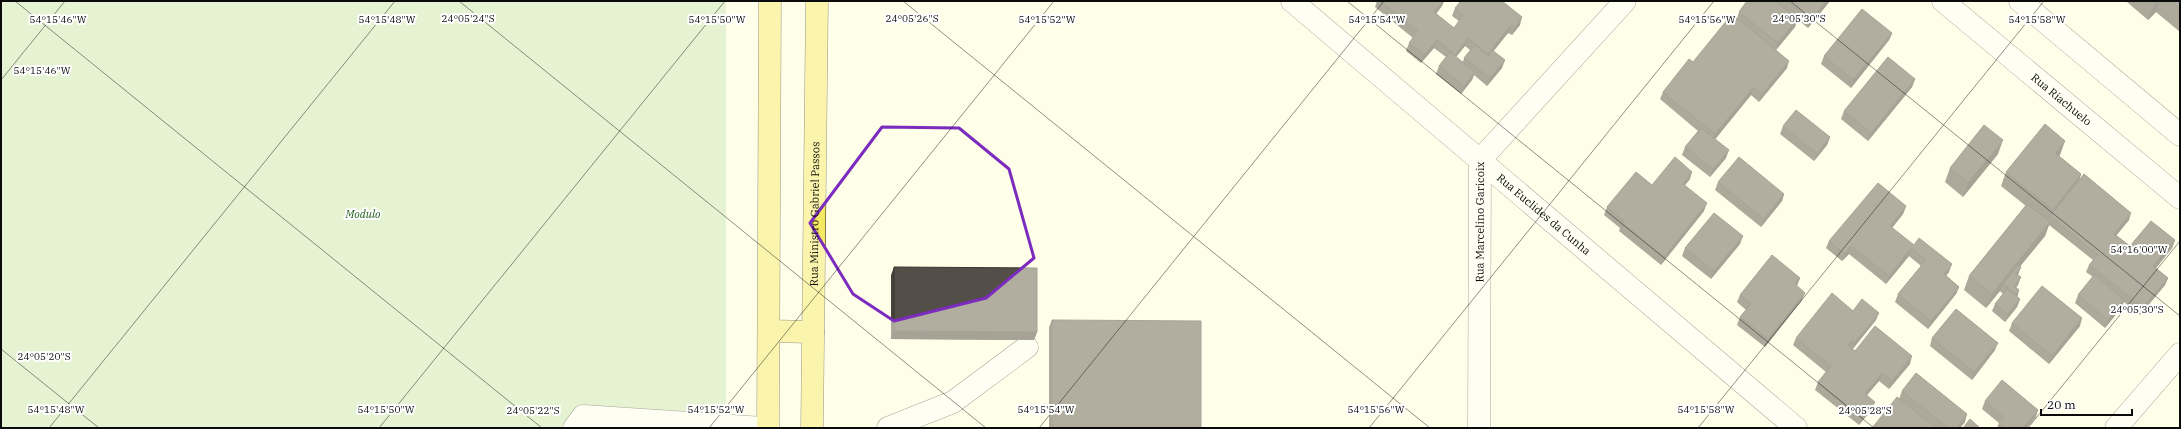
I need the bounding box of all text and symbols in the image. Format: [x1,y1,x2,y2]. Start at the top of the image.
text: 24°05'24"S [441,12,495,25]
text: 24°05'26"S [885,12,939,25]
text: 24°05'30"S [1772,12,1826,25]
text: 54°15'46"W [29,13,87,26]
text: 54°15'48"W [358,13,416,26]
text: 54°15'50"W [688,13,746,26]
text: 54°15'52"W [1018,13,1076,26]
text: 54°15'54"W [1348,13,1406,26]
text: 54°15'56"W [1678,13,1736,26]
text: 54°15'58"W [2008,13,2066,26]
text: 54°15'46"W [13,64,71,77]
street label: Rua Riachuelo [2028,70,2095,129]
street label: Rua Ministro Gabriel Passos [807,142,822,286]
street label: Rua Marcelino Garicoix [1473,161,1487,283]
street label: Rua Euclides da Cunha [1494,171,1594,258]
park label: Modulo [344,207,381,221]
text: 54°16'00"W [2110,243,2168,256]
text: 24°05'30"S [2110,303,2164,316]
text: 24°05'20"S [17,350,71,363]
scale bar [2041,391,2132,417]
text: 20 m [2047,397,2076,412]
text: 54°15'48"W [27,403,85,416]
text: 54°15'50"W [357,403,415,416]
text: 54°15'52"W [687,403,745,416]
text: 54°15'54"W [1017,403,1075,416]
text: 54°15'56"W [1347,403,1405,416]
text: 54°15'58"W [1677,403,1735,416]
text: 24°05'22"S [506,404,560,417]
text: 24°05'28"S [1838,404,1892,417]

